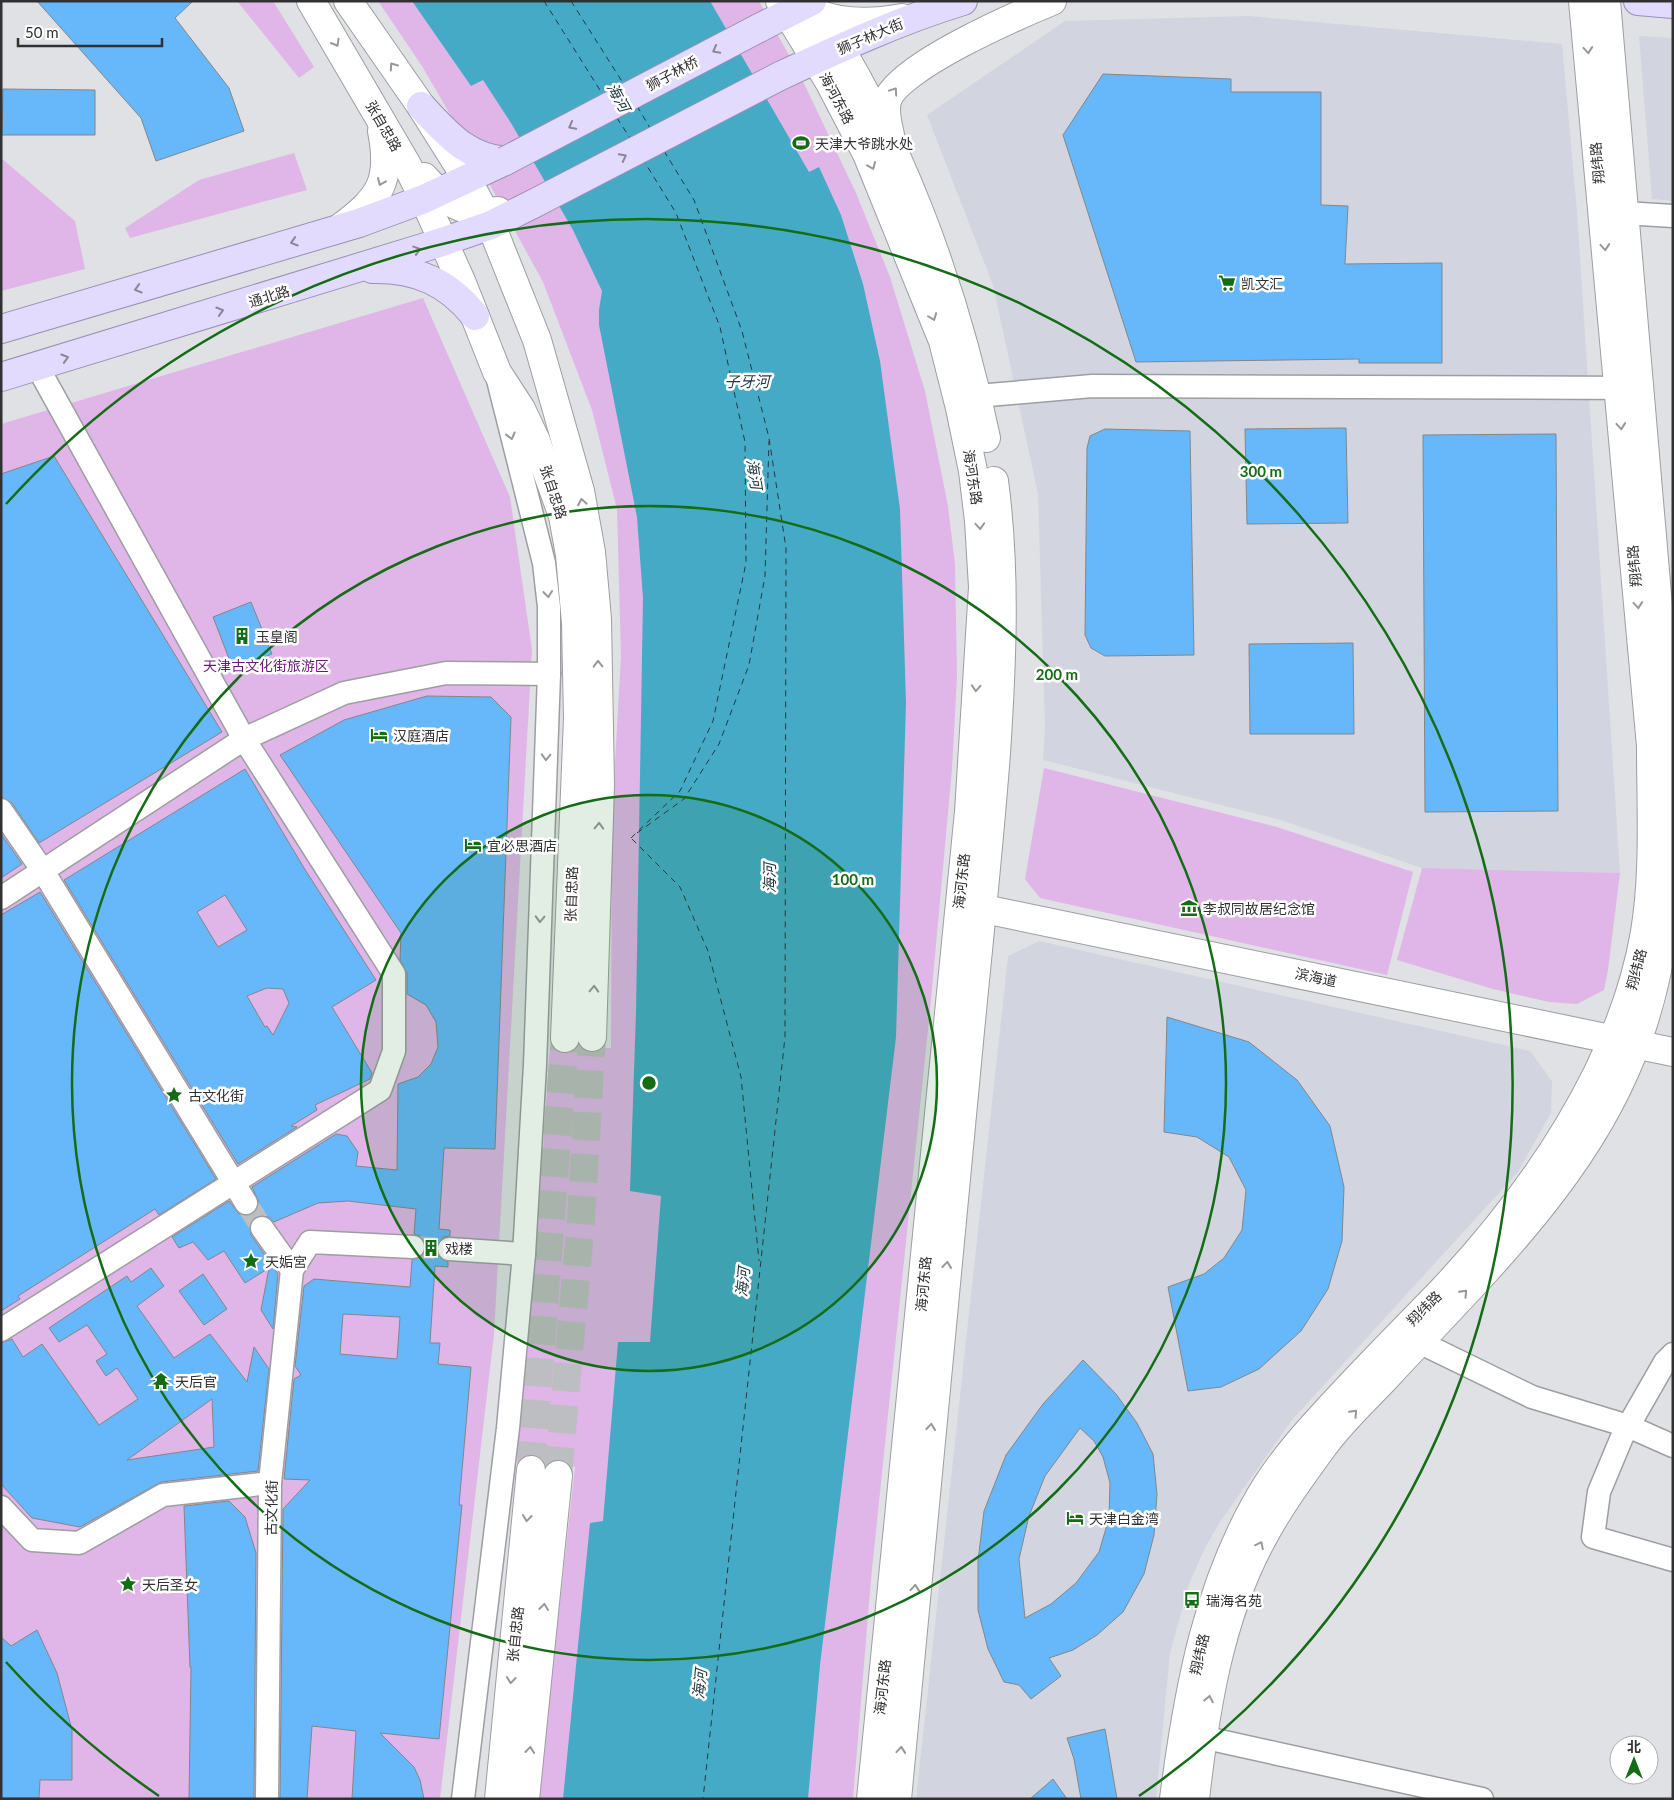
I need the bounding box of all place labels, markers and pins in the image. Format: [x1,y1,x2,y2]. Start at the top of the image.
sports icon: 天津大爷跳水处 [791,133,811,153]
place label: 天津大爷跳水处 [815,135,913,152]
supermarket icon: 凯文汇 [1217,273,1237,293]
place label: 凯文汇 [1241,275,1283,292]
building icon: 玉皇阁 [232,626,252,646]
place label: 玉皇阁 [256,628,298,645]
hotel icon: 汉庭酒店 [369,725,389,745]
place label: 汉庭酒店 [393,727,449,744]
hotel icon: 宜必思酒店 [463,835,483,855]
place label: 宜必思酒店 [487,837,557,854]
museum icon: 李叔同故居纪念馆 [1179,898,1199,918]
place label: 李叔同故居纪念馆 [1203,900,1315,917]
centre of rings [640,1074,658,1092]
place icon: 古文化街 [164,1085,184,1105]
place label: 古文化街 [188,1087,244,1104]
building icon: 戏楼 [421,1238,441,1258]
place label: 戏楼 [445,1240,473,1257]
place icon: 天姤宮 [241,1251,261,1271]
place label: 天姤宮 [265,1253,307,1270]
temple icon: 天后官 [151,1371,171,1391]
place label: 天后官 [175,1373,217,1390]
hotel icon: 天津白金湾 [1065,1508,1085,1528]
place label: 天津白金湾 [1089,1510,1159,1527]
place icon: 天后圣女 [118,1574,138,1594]
place label: 天后圣女 [142,1576,198,1593]
bus stop icon: 瑞海名苑 [1182,1590,1202,1610]
place label: 瑞海名苑 [1206,1592,1262,1609]

